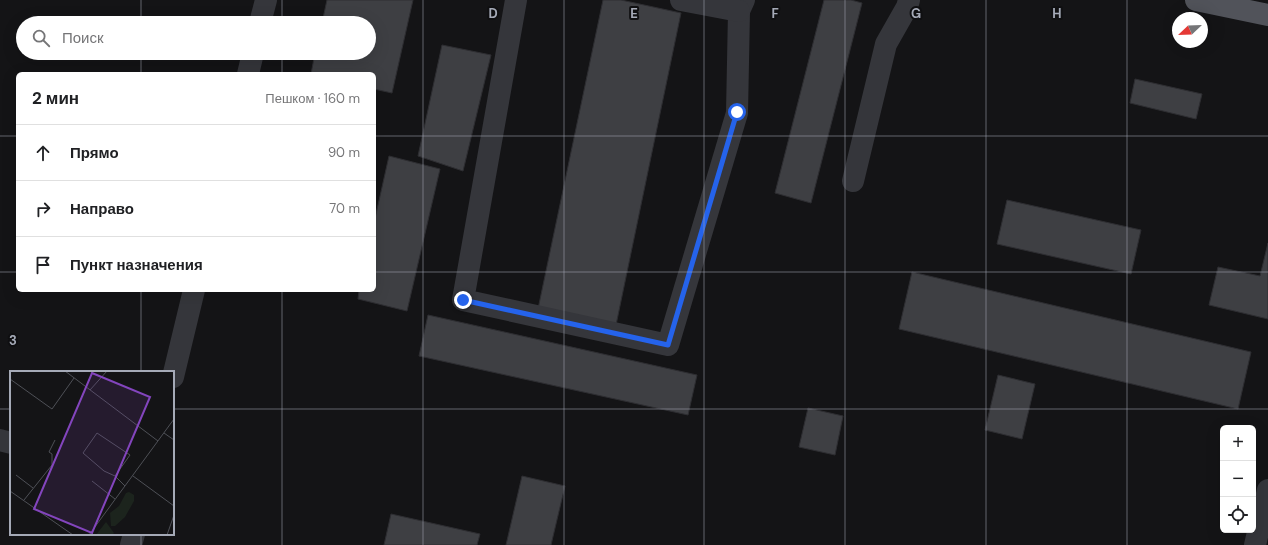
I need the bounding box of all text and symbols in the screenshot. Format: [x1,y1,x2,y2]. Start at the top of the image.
text: D [488,5,498,22]
text: E [630,5,638,22]
text: F [771,5,779,22]
text: G [911,5,921,22]
text: H [1052,5,1062,22]
north arrow [1172,12,1208,48]
search box [16,16,376,60]
icon: search [30,27,52,49]
text: Поиск [62,28,104,48]
text: 2 мин [32,87,79,109]
text: Пешком · 160 m [265,90,360,107]
route start [728,103,746,121]
icon: ahead [32,142,54,164]
text: Прямо [70,143,119,163]
text: 90 m [328,144,360,161]
icon: right [32,198,54,220]
text: Направо [70,199,134,219]
text: 70 m [329,200,360,217]
icon: arrive [32,254,54,276]
text: Пункт назначения [70,255,203,275]
route end [454,291,472,309]
text: 3 [9,332,17,349]
inset map [10,371,174,535]
map controls [1220,425,1256,533]
button: + [1220,425,1256,461]
button: − [1220,461,1256,497]
button: locate [1220,497,1256,533]

